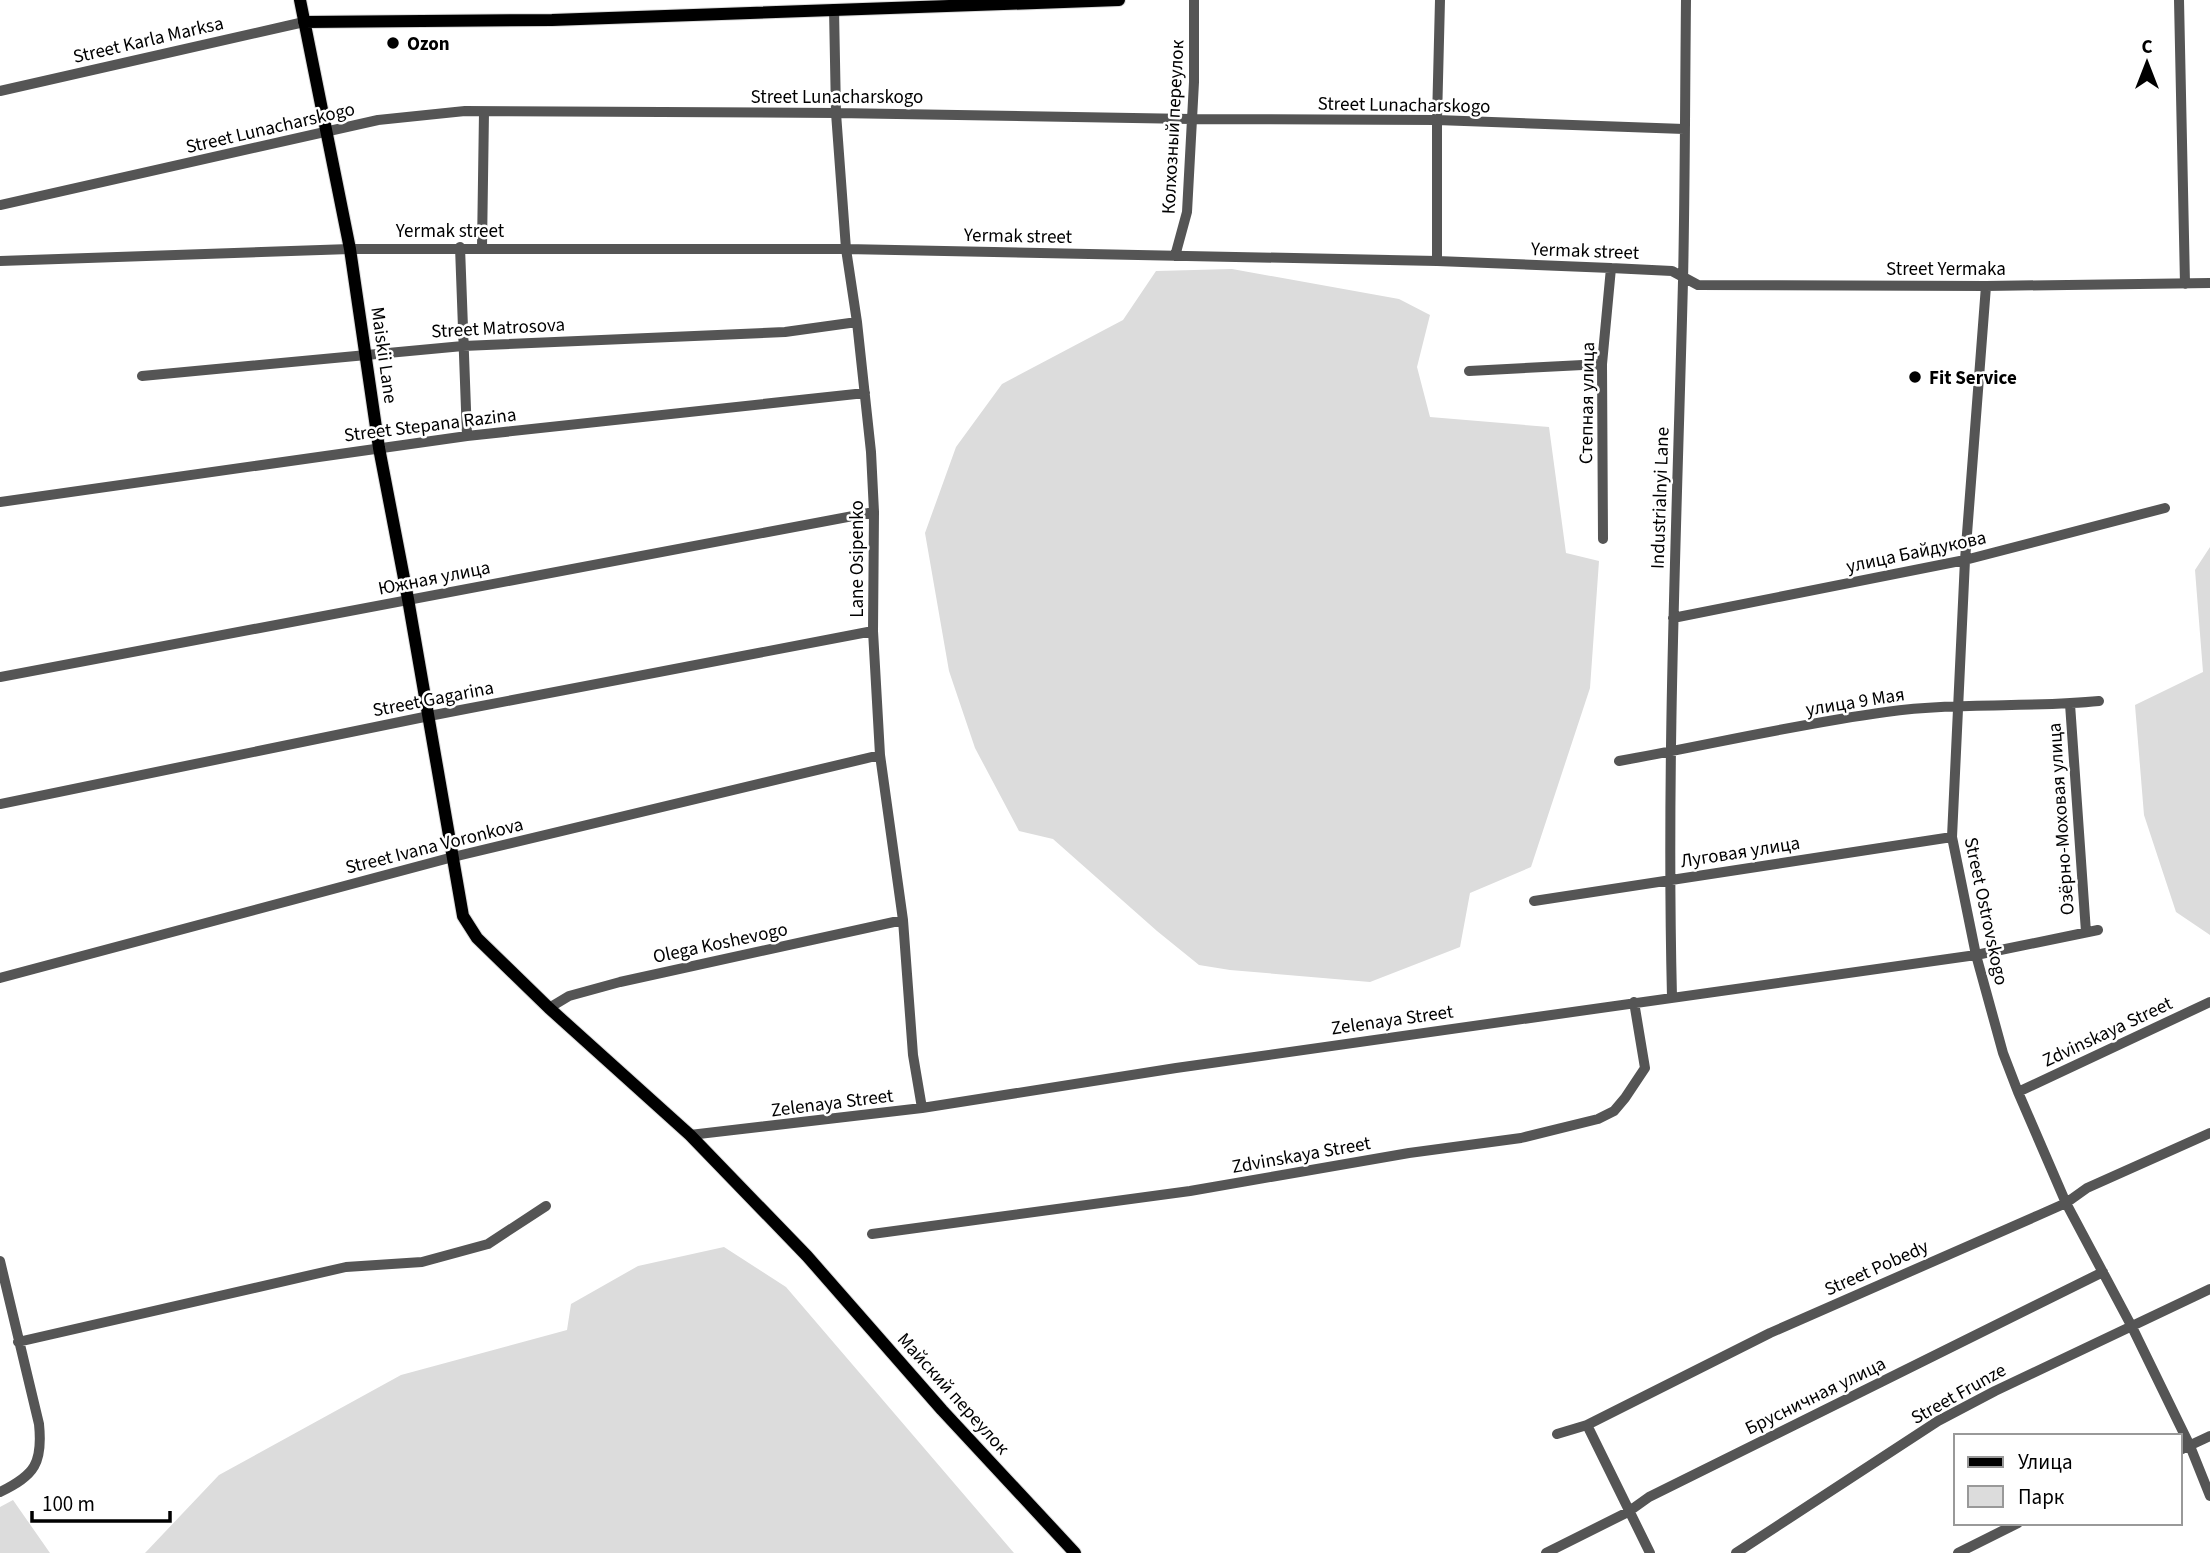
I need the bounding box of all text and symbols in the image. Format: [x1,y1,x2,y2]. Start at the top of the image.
street label: Street Karla Marksa [70,10,226,71]
north arrow [2112,28,2182,98]
place label: Ozon [407,31,450,58]
text: С [2141,34,2153,61]
marker: Ozon [385,35,401,51]
street label: Колхозный переулок [1155,39,1192,215]
street label: Street Lunacharskogo [751,84,923,111]
street label: Street Lunacharskogo [1317,90,1491,121]
street label: Street Lunacharskogo [183,96,358,161]
street label: Yermak street [395,218,505,245]
street label: Yermak street [963,222,1073,251]
street label: Yermak street [1529,236,1640,267]
street label: Street Yermaka [1886,256,2006,283]
street label: Maiskii Lane [363,305,404,405]
street label: Street Matrosova [431,312,566,345]
street label: Степная улица [1573,342,1602,464]
place label: Fit Service [1929,365,2017,392]
marker: Fit Service [1907,369,1923,385]
street label: Street Stepana Razina [343,402,518,449]
street label: Industrialnyi Lane [1645,426,1676,570]
street label: Lane Osipenko [844,500,871,618]
street label: улица Байдукова [1844,524,1989,580]
street label: Южная улица [376,554,493,603]
street label: Street Gagarina [370,675,496,724]
street label: улица 9 Мая [1804,681,1907,724]
street label: Озёрно-Моховая улица [2041,722,2082,916]
street label: Street Ivana Voronkova [343,811,526,882]
street label: Луговая улица [1678,830,1802,875]
street label: Street Ostrovskogo [1957,835,2014,988]
street label: Olega Koshevogo [651,916,790,971]
street label: Zdvinskaya Street [2038,990,2178,1074]
street label: Zelenaya Street [1329,998,1456,1042]
street label: Zelenaya Street [770,1083,895,1124]
street label: Zdvinskaya Street [1230,1130,1373,1181]
street label: Street Pobedy [1820,1233,1933,1303]
street label: Майский переулок [891,1327,1015,1461]
street label: Брусничная улица [1741,1351,1891,1442]
street label: Street Frunze [1906,1357,2011,1432]
legend [1954,1434,2182,1525]
text: Улица [2018,1447,2073,1477]
scale bar [32,1480,170,1524]
text: Парк [2018,1482,2065,1512]
text: 100 m [42,1489,95,1519]

